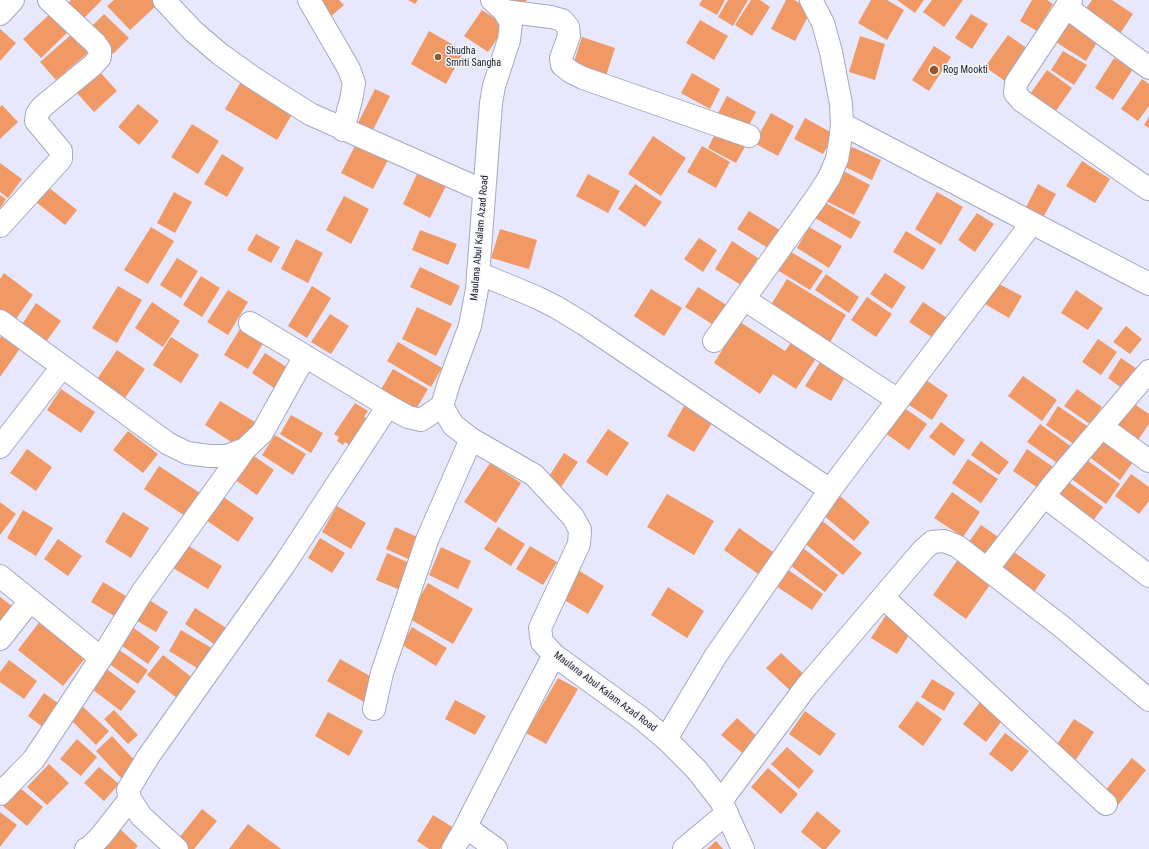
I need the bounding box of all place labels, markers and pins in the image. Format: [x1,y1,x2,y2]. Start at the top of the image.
place label: Shudha Smriti Sangha [446,45,501,68]
marker: Shudha Smriti Sangha [433,52,443,62]
marker: Rog Mookti [928,64,940,76]
place label: Rog Mookti [943,64,988,76]

